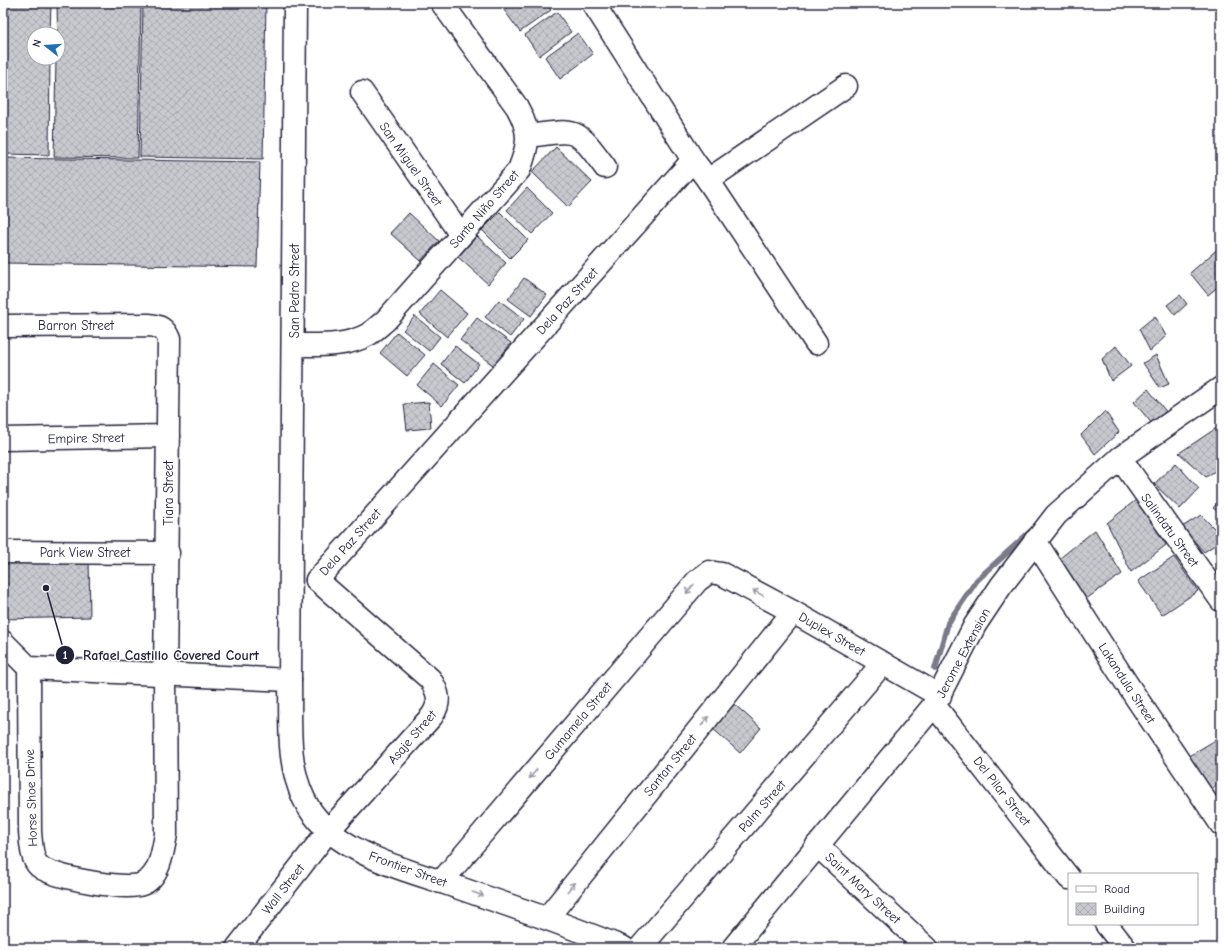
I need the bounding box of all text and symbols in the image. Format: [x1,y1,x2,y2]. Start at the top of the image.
north arrow [26,26,66,66]
text: N [30,38,44,49]
street label: San Miguel Street [376,119,446,210]
street label: Santo Niño Street [446,166,523,251]
street label: San Pedro Street [287,243,302,338]
street label: Dela Paz Street [533,264,602,337]
street label: Barron Street [38,318,115,333]
street label: Empire Street [47,430,126,446]
street label: Tiara Street [161,459,176,525]
street label: Salindatu Street [1138,490,1203,571]
street label: Dela Paz Street [316,505,385,578]
street label: Park View Street [40,545,131,560]
one-way arrow [686,584,695,595]
one-way arrow [752,589,764,596]
street label: Jerome Extension [933,606,993,700]
street label: Duplex Street [796,609,869,660]
street label: Lakandula Street [1095,640,1159,727]
callout: Rafael Castillo Covered Court [55,642,266,668]
text: Rafael Castillo Covered Court [83,647,259,664]
text: 1 [63,648,68,662]
street label: Gumamela Street [541,678,616,763]
street label: Asaje Street [385,706,440,767]
one-way arrow [701,715,710,726]
street label: Santan Street [641,730,700,799]
street label: Horse Shoe Drive [22,749,40,847]
street label: Del Pilar Street [970,753,1034,830]
one-way arrow [529,768,538,779]
street label: Palm Street [735,776,789,835]
street label: Frontier Street [367,848,450,890]
street label: Saint Mary Street [822,849,905,928]
street label: Wall Street [259,860,308,917]
legend [1068,873,1198,925]
one-way arrow [567,882,575,893]
text: Road [1104,882,1130,896]
one-way arrow [472,891,484,899]
text: Building [1104,902,1145,916]

